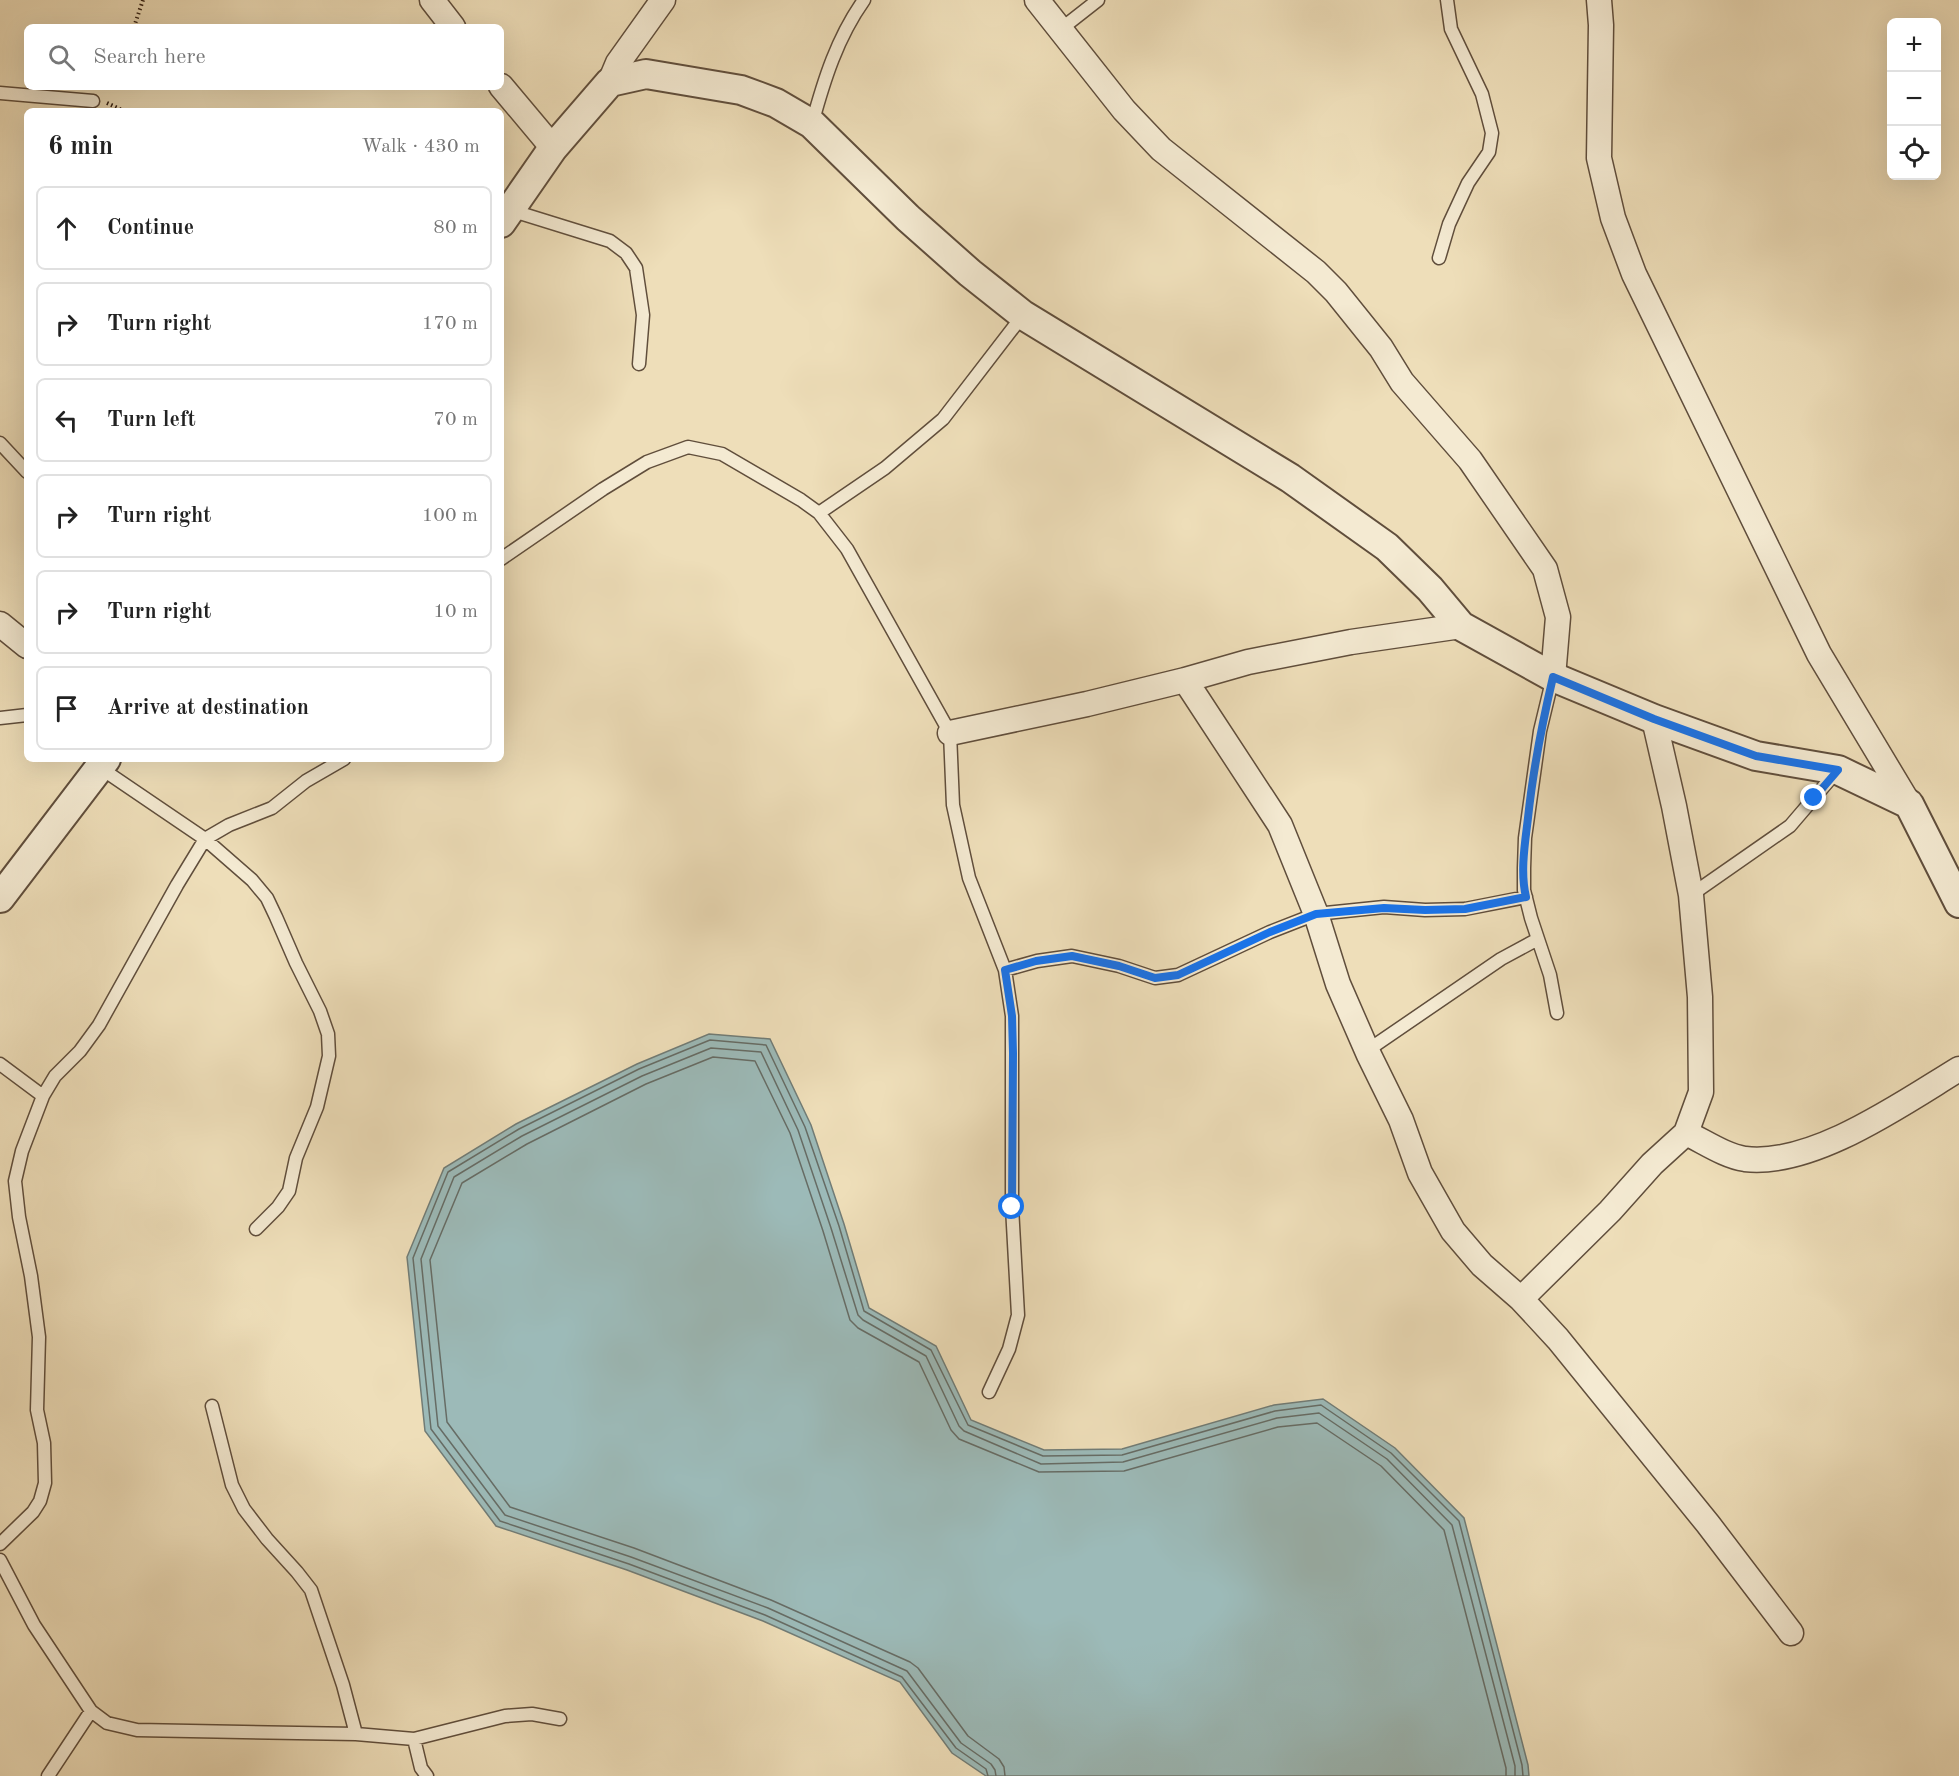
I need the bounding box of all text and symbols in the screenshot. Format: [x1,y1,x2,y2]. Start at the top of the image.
map controls [1887,18,1941,180]
button: + [1887,18,1941,72]
search box [24,24,504,90]
icon: search [45,41,78,74]
text: Search here [93,46,206,68]
button: − [1887,72,1941,126]
button: locate [1887,126,1941,180]
text: 6 min [48,134,113,160]
text: Walk · 430 m [361,137,480,157]
icon: ahead [50,212,83,245]
text: Continue [107,217,194,239]
text: 80 m [433,218,478,238]
icon: right [50,308,83,341]
text: Turn right [107,313,211,335]
text: 170 m [422,314,478,334]
icon: left [50,404,83,437]
text: Turn left [107,409,196,431]
text: 70 m [433,410,478,430]
icon: right [50,500,83,533]
text: Turn right [107,505,211,527]
text: 100 m [422,506,478,526]
icon: right [50,596,83,629]
text: Turn right [107,601,211,623]
text: 10 m [433,602,478,622]
icon: arrive [50,692,83,725]
text: Arrive at destination [107,697,309,719]
route end [1800,784,1826,810]
route start [998,1193,1024,1219]

